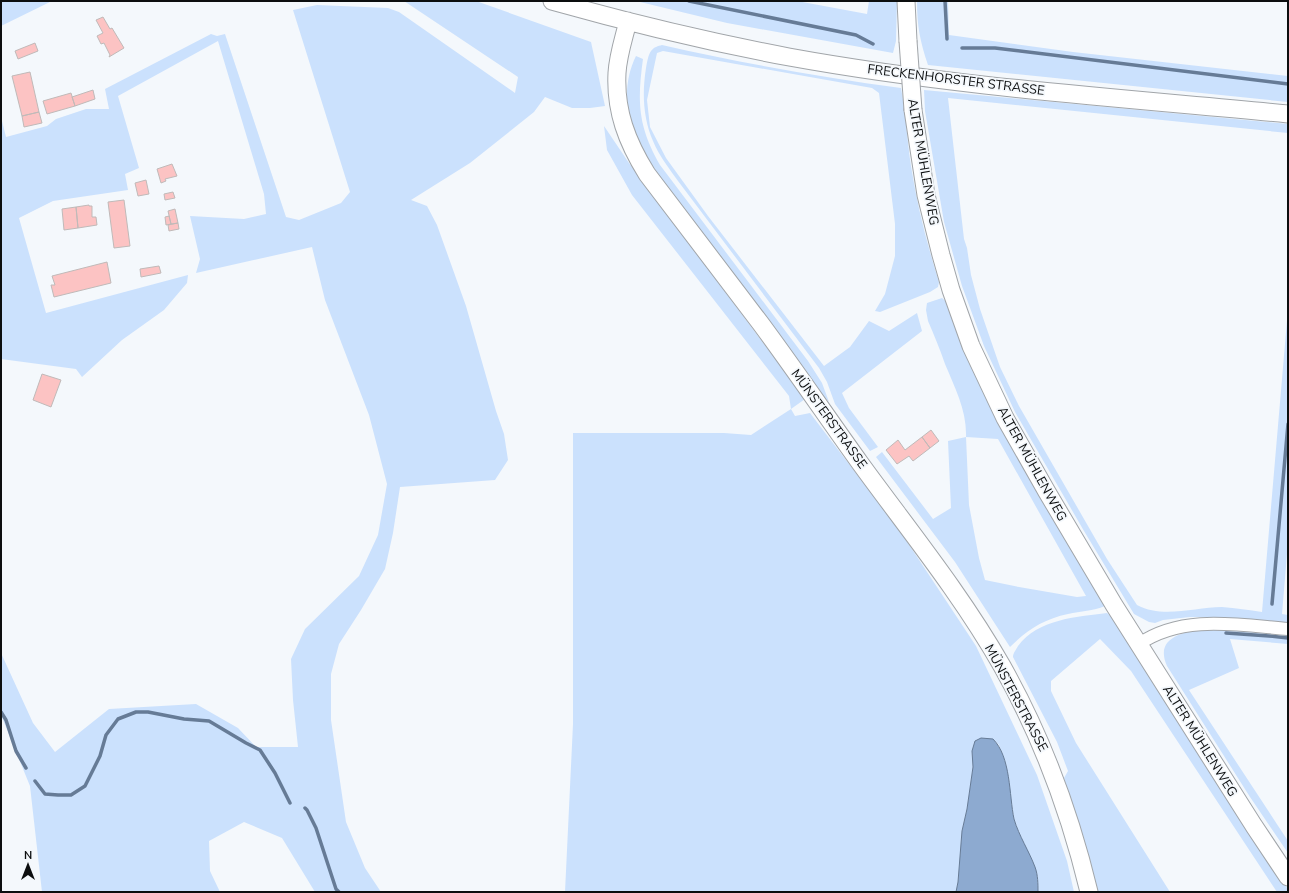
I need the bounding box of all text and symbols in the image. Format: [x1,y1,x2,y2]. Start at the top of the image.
street label: FRECKENHORSTER STRASSE [866,60,1046,100]
street label: ALTER MÜHLENWEG [903,97,944,227]
street label: MÜNSTERSTRASSE [787,365,872,473]
street label: ALTER MÜHLENWEG [993,403,1072,524]
street label: MÜNSTERSTRASSE [980,641,1053,755]
street label: ALTER MÜHLENWEG [1158,681,1242,800]
north arrow [8,845,48,885]
text: N [24,848,32,863]

